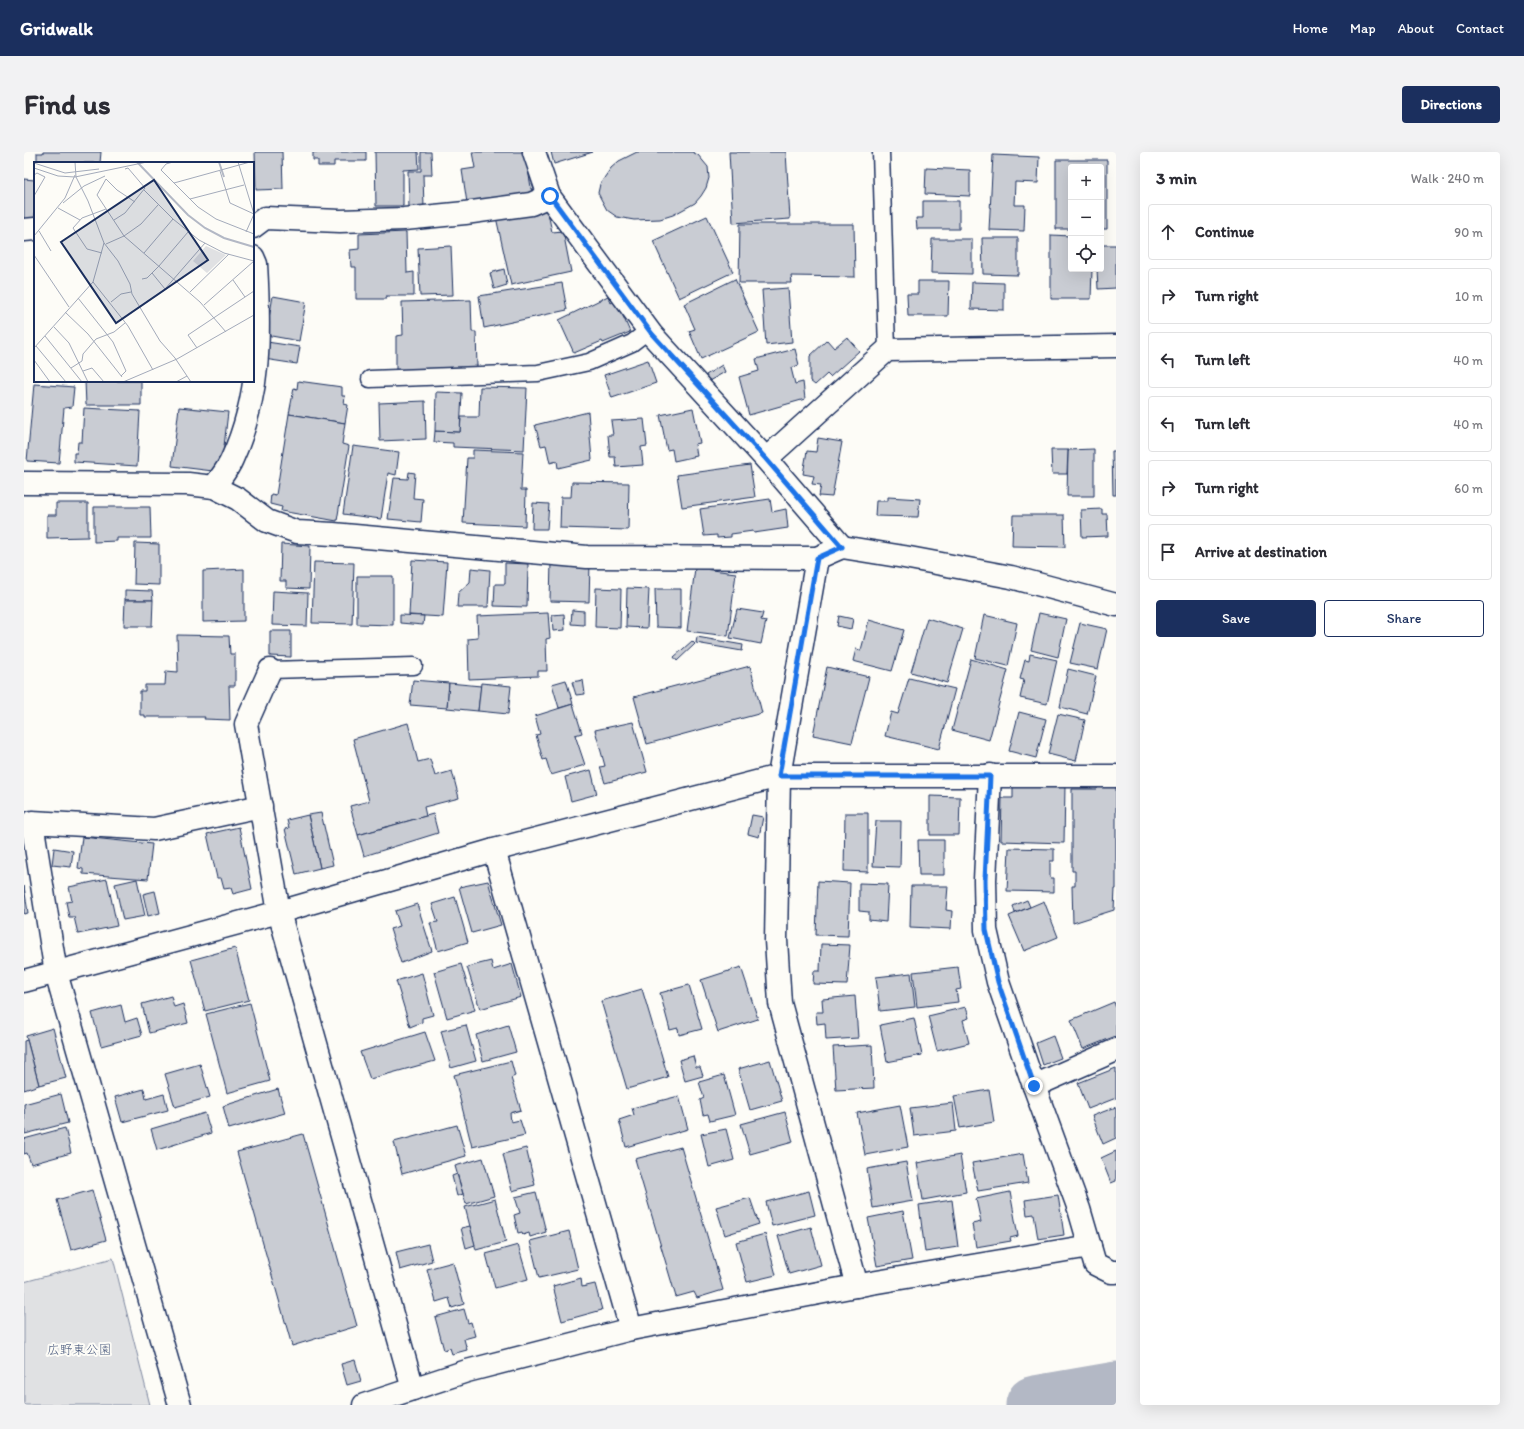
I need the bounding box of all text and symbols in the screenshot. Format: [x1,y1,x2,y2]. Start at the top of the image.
text: Gridwalk [20,17,93,40]
text: Home [1293,20,1328,37]
text: Map [1350,20,1376,37]
text: About [1398,20,1434,37]
text: Contact [1456,20,1504,37]
button: Directions [1402,86,1500,123]
text: Find us [24,87,111,121]
inset map [34,162,254,382]
map controls [1068,164,1104,272]
button: + [1068,164,1104,200]
text: 3 min [1156,168,1197,188]
text: Walk · 240 m [1411,171,1484,186]
route start [541,187,559,205]
button: − [1068,200,1104,236]
icon: ahead [1157,221,1179,243]
text: Continue [1195,223,1254,241]
text: 90 m [1454,225,1483,240]
button: locate [1068,236,1104,272]
icon: right [1157,285,1179,307]
text: Turn right [1195,287,1259,305]
text: 10 m [1455,289,1483,304]
icon: left [1157,349,1179,371]
text: Turn left [1195,351,1250,369]
text: 40 m [1453,353,1483,368]
icon: left [1157,413,1179,435]
text: Turn left [1195,415,1250,433]
text: 40 m [1453,417,1483,432]
icon: right [1157,477,1179,499]
text: Turn right [1195,479,1259,497]
text: 60 m [1454,481,1483,496]
icon: arrive [1157,541,1179,563]
text: Arrive at destination [1195,543,1327,561]
button: Save [1156,600,1316,637]
button: Share [1324,600,1484,637]
route end [1025,1077,1043,1095]
park label: 広野東公園 [46,1342,112,1357]

